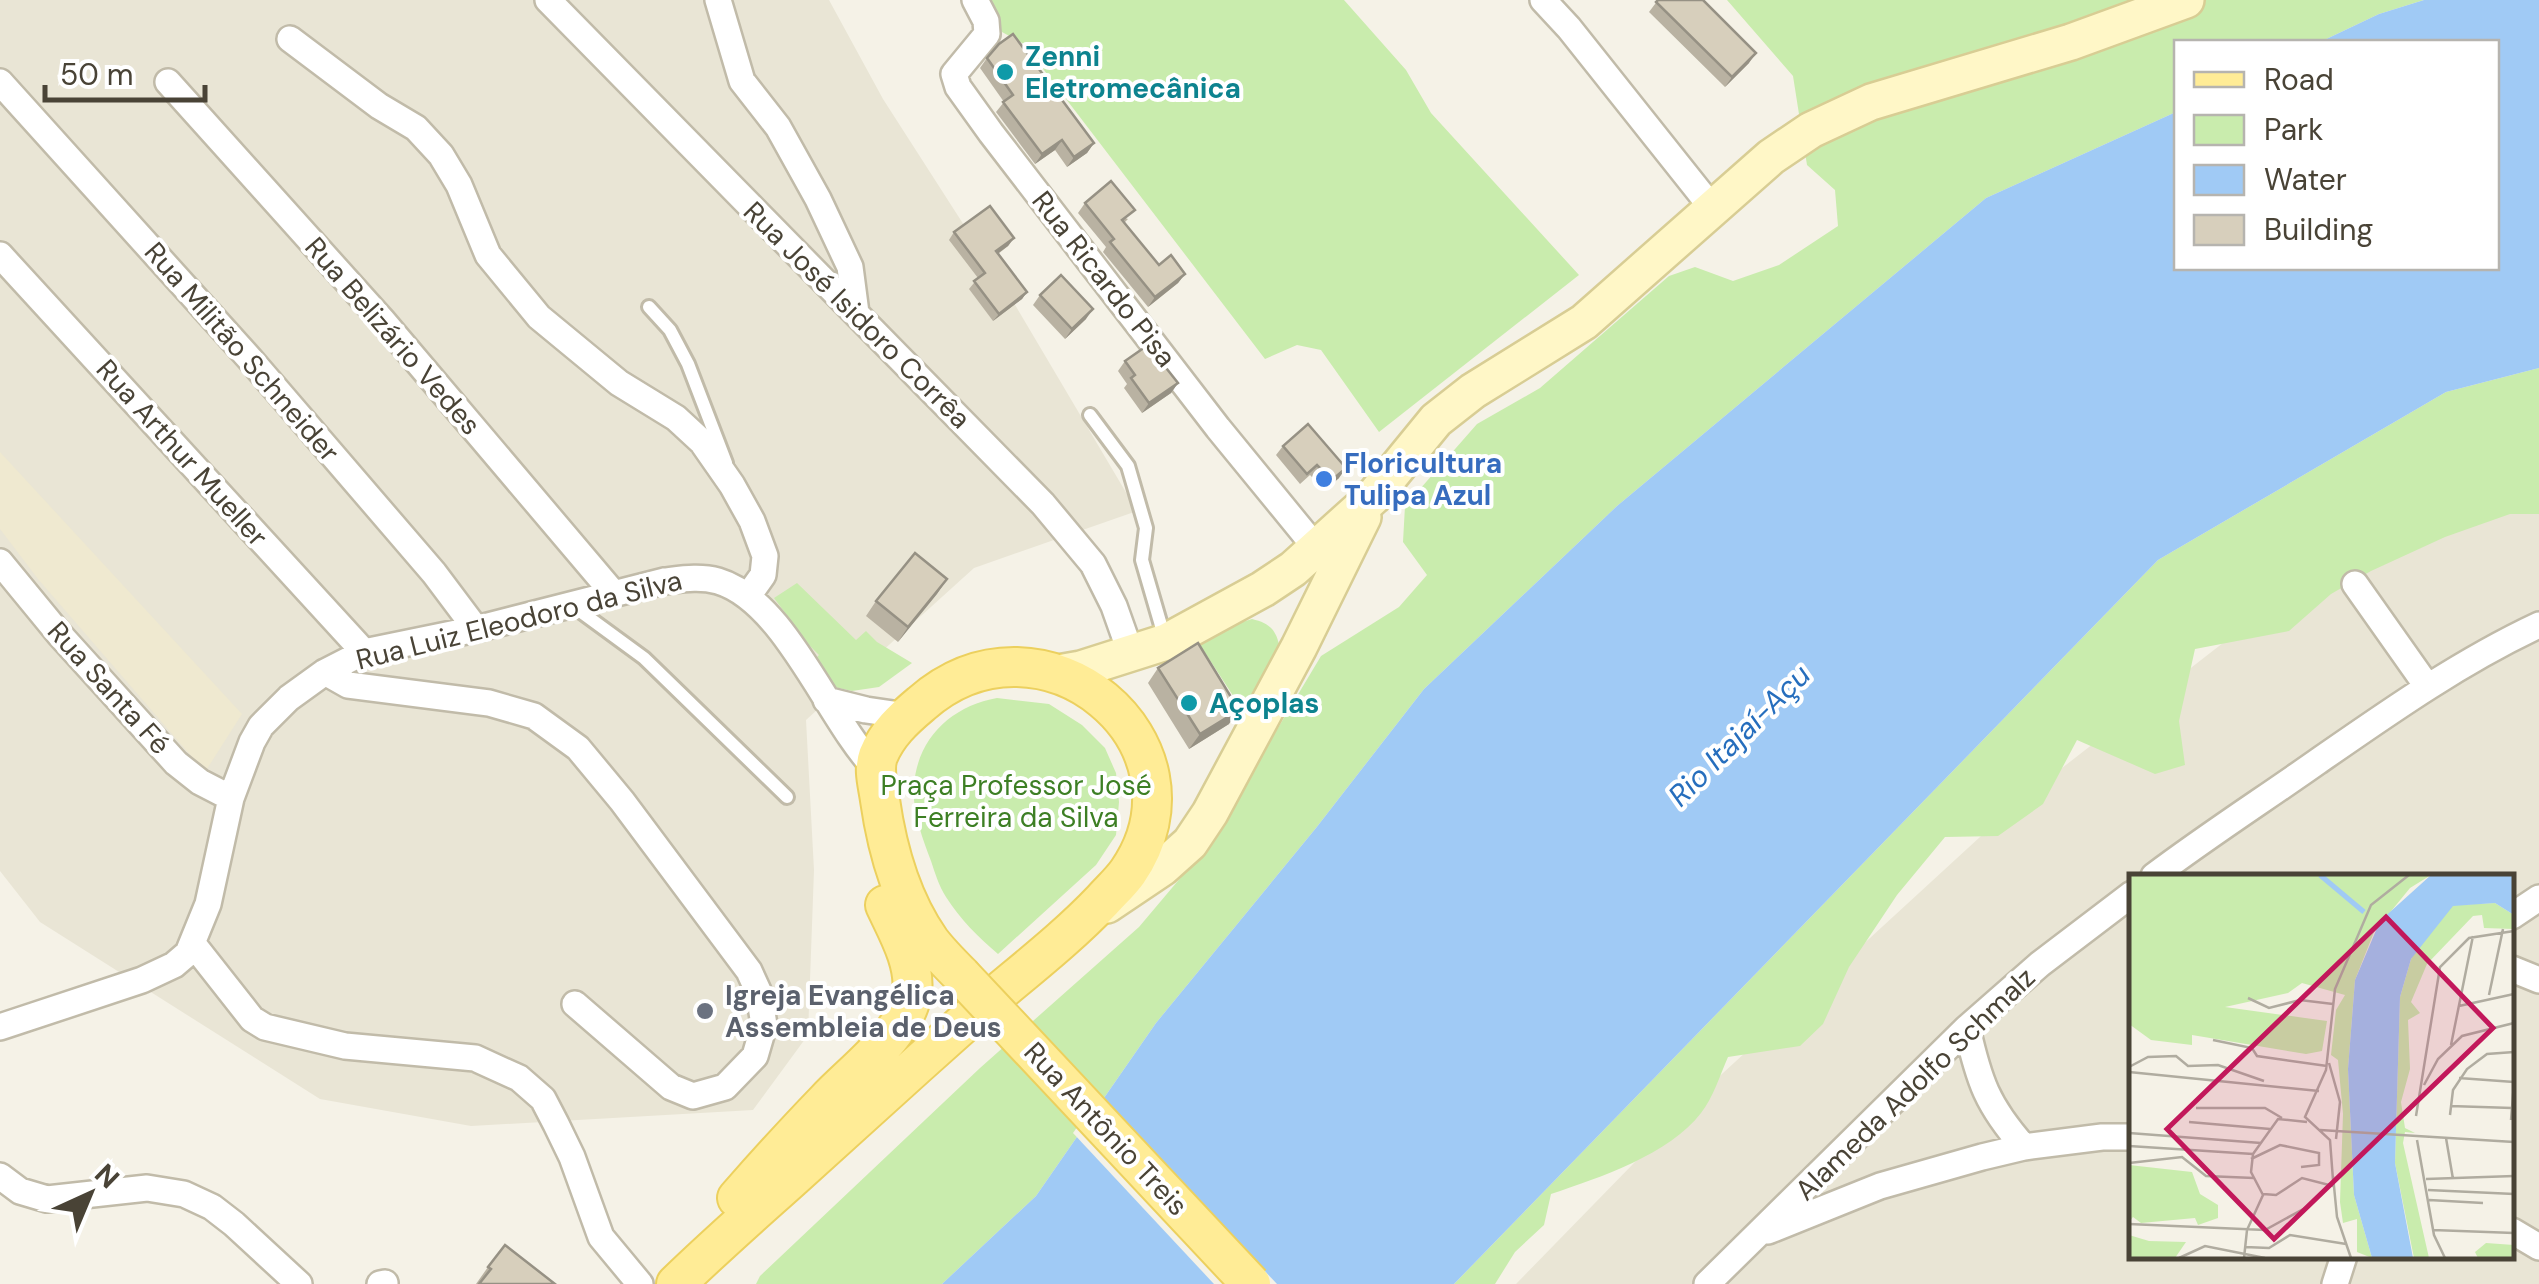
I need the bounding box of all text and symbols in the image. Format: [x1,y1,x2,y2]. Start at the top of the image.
place label: Zenni Eletromecânica [1025,38,1241,107]
scale bar [45,40,205,102]
legend [2174,40,2499,270]
text: 50 m [60,55,134,94]
text: Road [2264,60,2334,99]
marker: Zenni Eletromecânica [994,61,1016,83]
text: Park [2264,110,2323,149]
text: Water [2264,160,2347,199]
street label: Rua Ricardo Pisa [1024,183,1184,375]
street label: Rua José Isidoro Corrêa [735,193,979,437]
text: Building [2264,210,2373,249]
street label: Rua Belizário Vedes [297,229,489,443]
street label: Rua Militão Schneider [136,234,348,470]
street label: Rua Arthur Mueller [88,352,276,554]
place label: Floricultura Tulipa Azul [1344,445,1502,514]
marker: Floricultura Tulipa Azul [1313,468,1335,490]
street label: Rua Luiz Eleodoro da Silva [352,562,686,678]
street label: Rua Santa Fé [39,614,179,762]
water label: Rio Itajaí-Açu [1659,655,1819,815]
place label: Açoplas [1209,685,1319,722]
marker: Açoplas [1178,692,1200,714]
park label: Praça Professor José Ferreira da Silva [880,767,1152,836]
inset map [2129,874,2514,1259]
street label: Alameda Adolfo Schmalz [1787,960,2043,1208]
place label: Igreja Evangélica Assembleia de Deus [725,977,1002,1046]
marker: Igreja Evangélica Assembleia de Deus [694,1000,716,1022]
street label: Rua Antônio Treis [1016,1034,1196,1224]
north arrow [40,1144,140,1244]
text: N [87,1156,127,1197]

